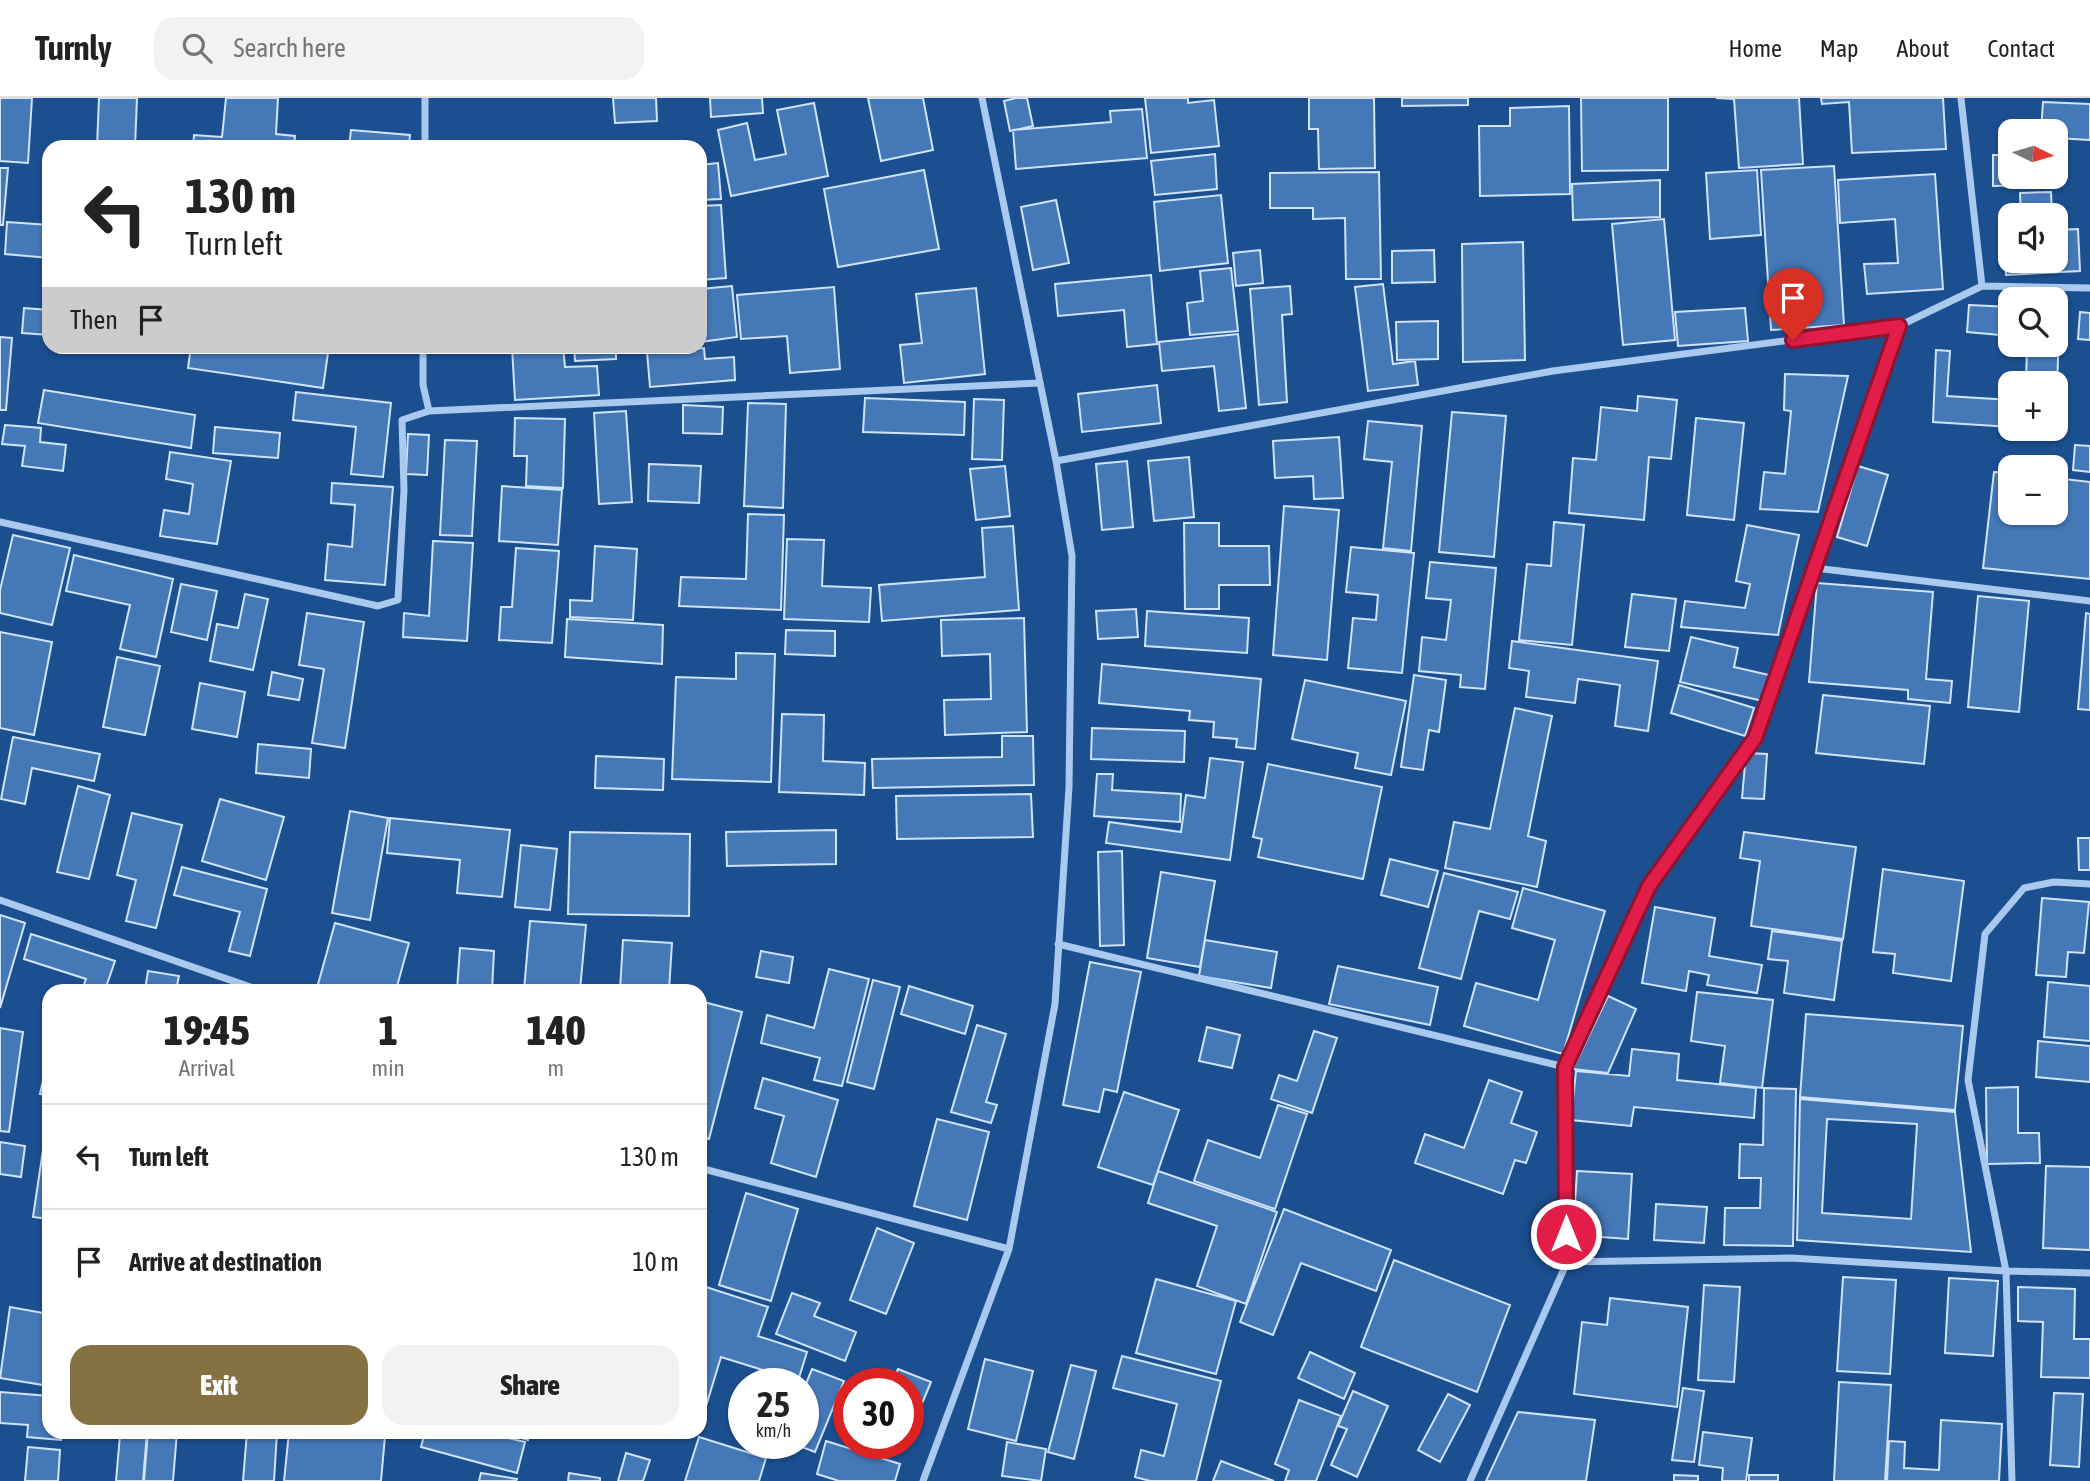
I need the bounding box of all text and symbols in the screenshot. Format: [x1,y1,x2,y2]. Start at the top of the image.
search box [154,17,644,80]
text: Turnly [35,29,112,67]
icon: search [178,29,216,67]
text: Search here [234,33,346,63]
text: Home [1728,35,1782,62]
text: Map [1820,35,1858,62]
text: About [1896,35,1949,62]
text: Contact [1987,35,2055,62]
north arrow [1998,119,2068,189]
map controls [1998,119,2068,525]
text: 130 m [185,167,296,223]
icon: left [70,168,161,259]
button: sound [1998,203,2068,273]
text: Turn left [185,225,283,262]
pin [1763,268,1823,340]
icon: arrive [1774,279,1812,317]
button: search [1998,287,2068,357]
icon: arrive [132,301,170,339]
text: Then [70,305,118,335]
button: + [1998,371,2068,441]
button: − [1998,455,2068,525]
text: 19:45 [164,1006,250,1054]
text: 1 [378,1006,398,1054]
text: 140 [526,1006,585,1054]
text: Arrival [179,1055,235,1081]
text: min [372,1055,405,1081]
text: m [548,1055,564,1081]
icon: left [70,1138,108,1176]
text: Turn left [129,1142,209,1172]
text: 130 m [620,1142,679,1172]
position arrow [1529,1197,1603,1271]
icon: arrive [70,1243,108,1281]
text: Arrive at destination [129,1247,322,1277]
text: 10 m [632,1247,679,1277]
button: Exit [70,1345,368,1425]
button: Share [382,1345,679,1425]
speed limit sign: 30 [833,1368,924,1459]
text: 25 [757,1384,790,1424]
text: km/h [756,1420,791,1441]

